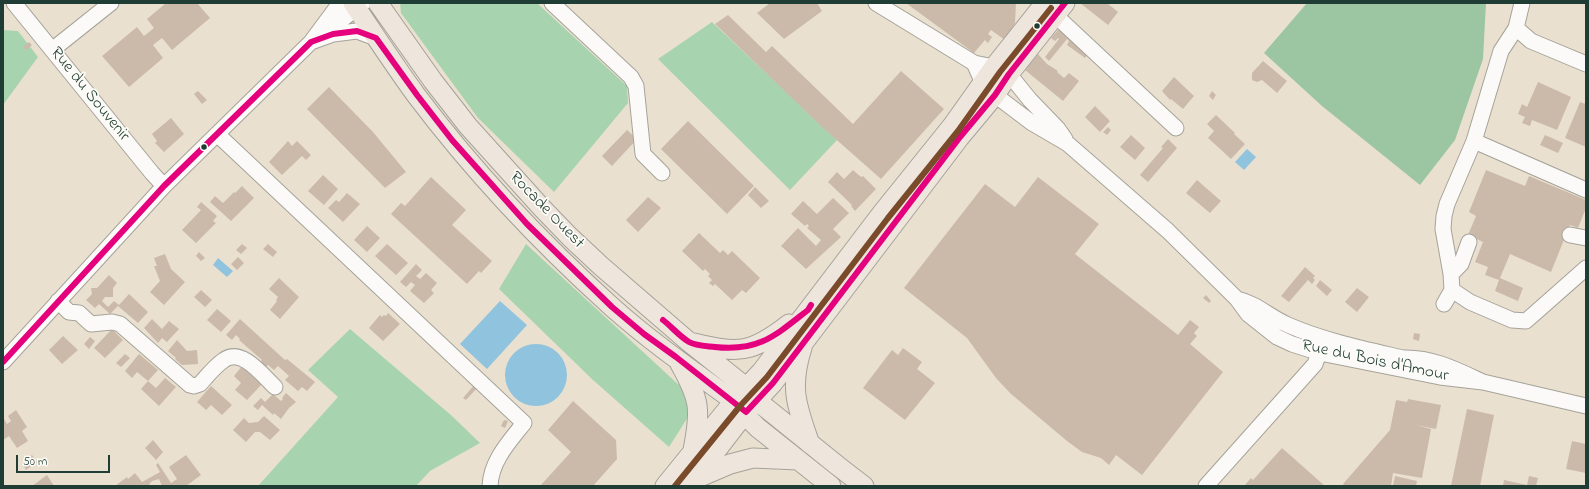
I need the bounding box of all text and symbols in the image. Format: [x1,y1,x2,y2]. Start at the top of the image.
unlabelled marker [1032,21,1042,31]
street label: Rue du Souvenir [45,44,133,146]
unlabelled marker [199,142,209,152]
street label: Rocade Ouest [504,168,588,254]
street label: Rue du Bois d'Amour [1300,336,1450,388]
scale bar [18,447,112,473]
text: 50 m [23,453,47,471]

